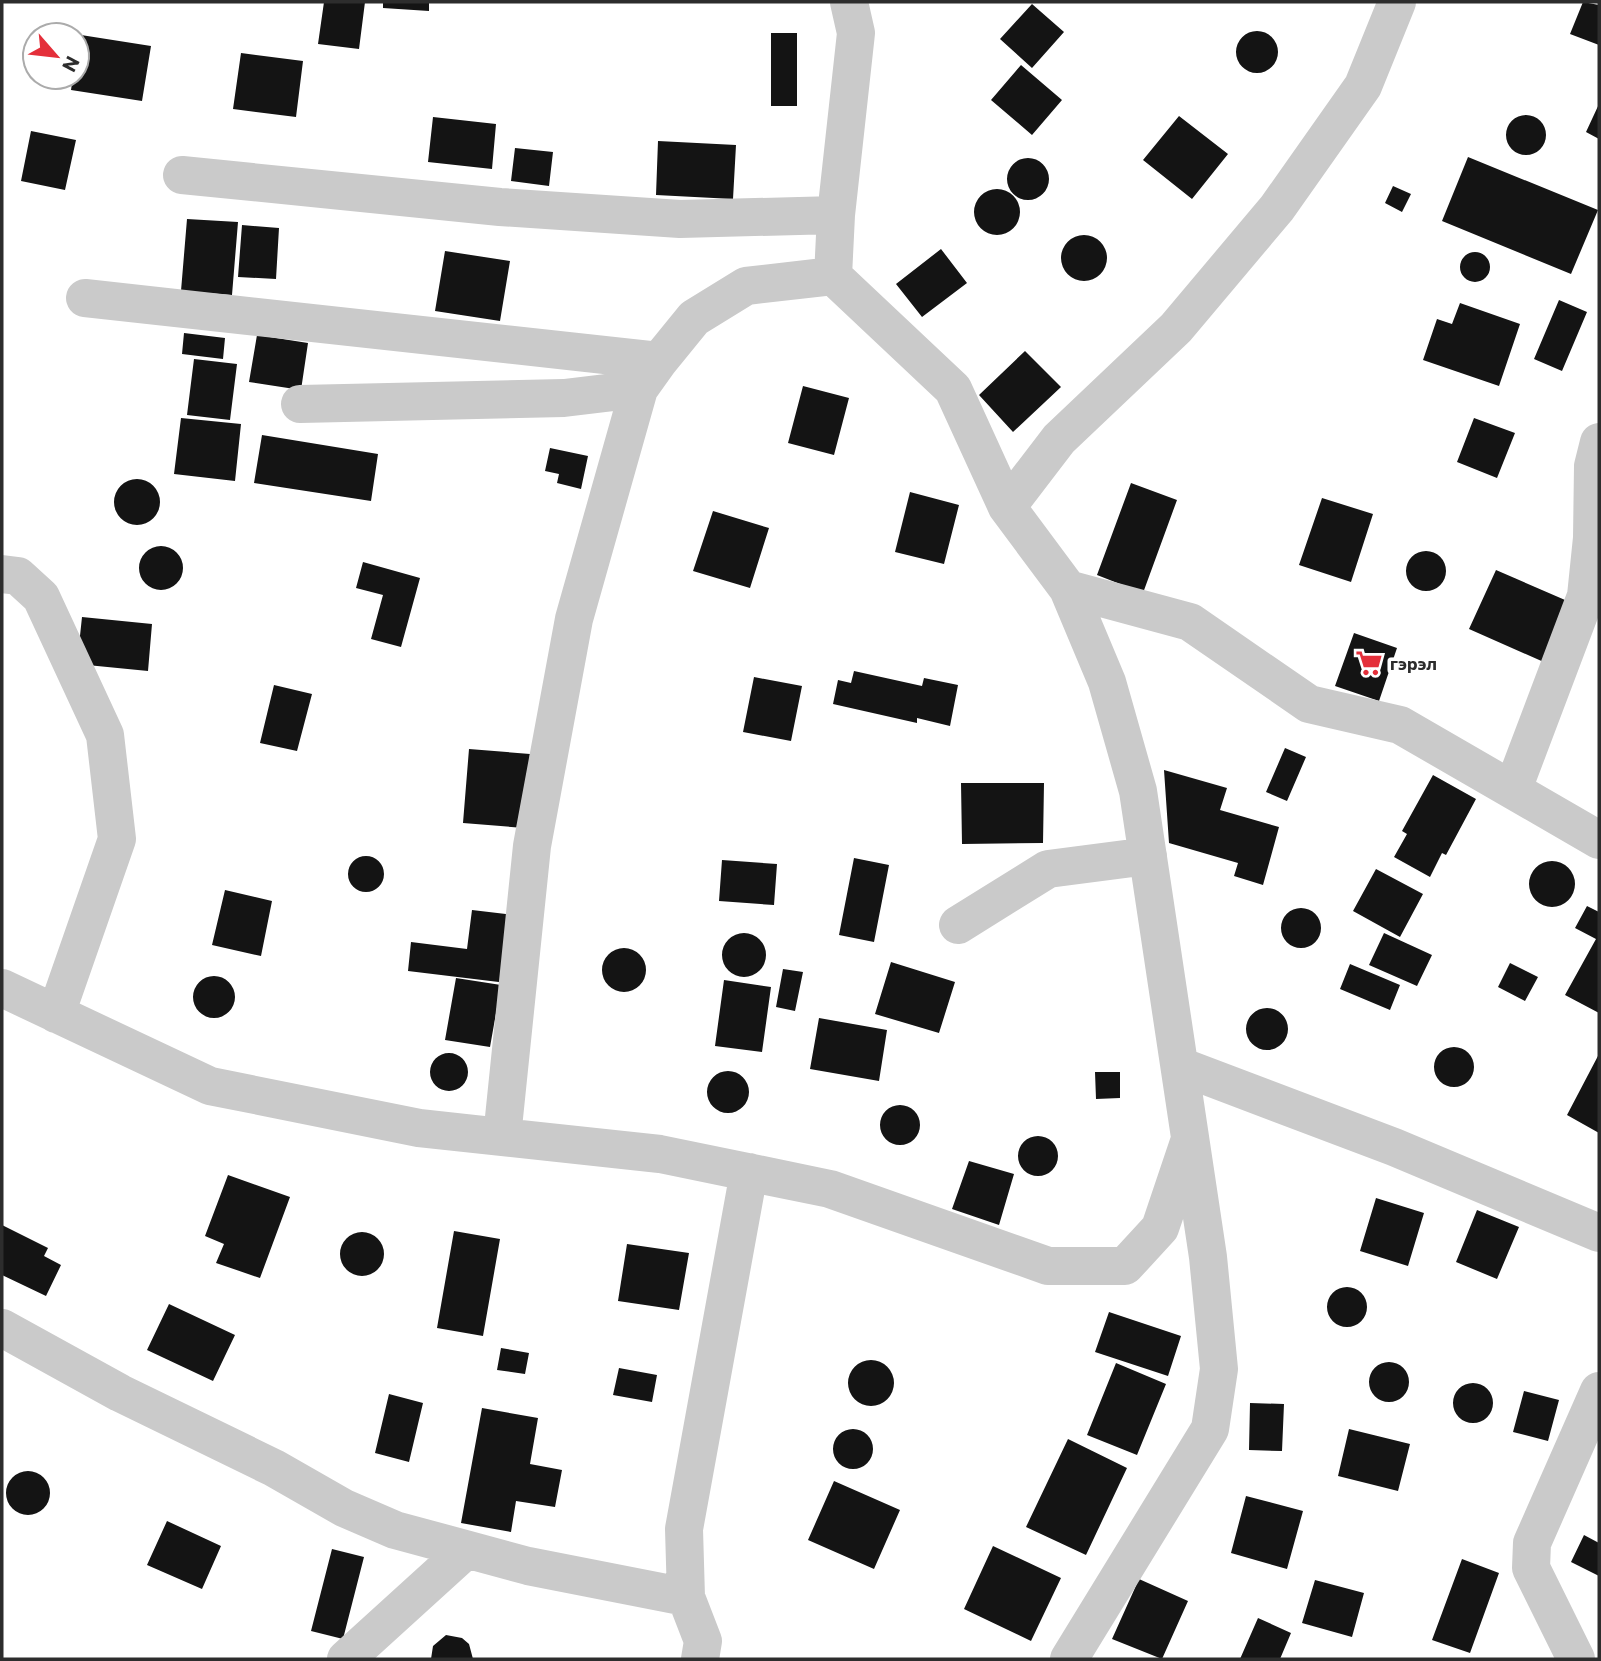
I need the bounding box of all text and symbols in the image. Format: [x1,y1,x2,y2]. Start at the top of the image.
north arrow [21,21,91,91]
text: N [58,53,85,76]
supermarket icon: гэрэл [1354,648,1384,678]
place label: гэрэл [1390,652,1437,674]

